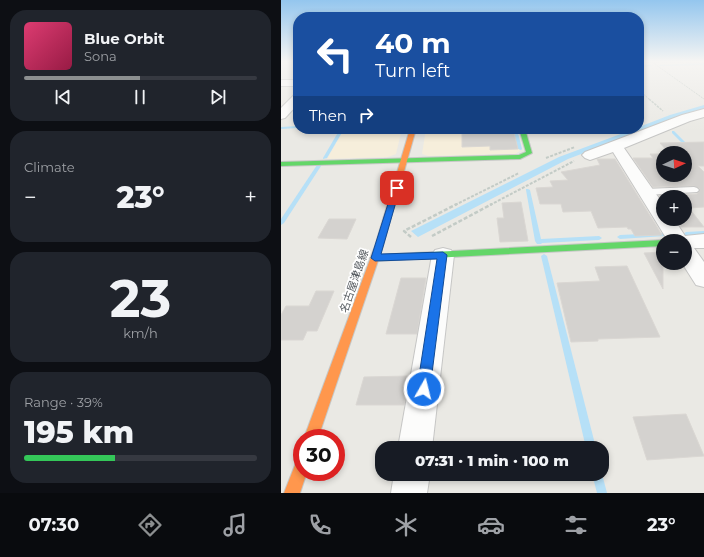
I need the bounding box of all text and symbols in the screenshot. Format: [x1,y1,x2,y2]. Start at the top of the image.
text: 40 m [375,26,451,60]
icon: left [309,28,361,80]
text: Blue Orbit [84,29,164,48]
text: Sona [84,48,117,64]
text: Turn left [375,60,450,82]
icon: previous [52,86,74,108]
icon: pause [129,86,151,108]
icon: next [207,86,229,108]
icon: right [355,104,377,126]
text: Then [309,106,347,125]
north arrow [656,146,692,182]
map controls [656,146,692,270]
text: Climate [24,159,75,175]
pin [380,171,414,205]
icon: arrive [386,177,408,199]
text: 23° [116,179,165,216]
text: − [24,184,37,211]
text: + [244,184,257,211]
button: + [656,190,692,226]
button: − [656,234,692,270]
street label: 名古屋津島線 [337,248,371,314]
text: 23 [110,267,171,330]
text: km/h [123,325,158,341]
position arrow [403,368,445,410]
text: Range · 39% [24,394,103,410]
text: 195 km [24,414,134,451]
speed limit sign: 30 [293,429,345,481]
text: 07:31 · 1 min · 100 m [415,451,569,470]
icon: directions [136,511,164,539]
icon: music [221,511,249,539]
icon: phone [306,511,334,539]
icon: climate [392,511,420,539]
icon: car [477,511,505,539]
icon: filters [562,511,590,539]
text: 07:30 [29,514,79,536]
text: 23° [647,514,675,536]

